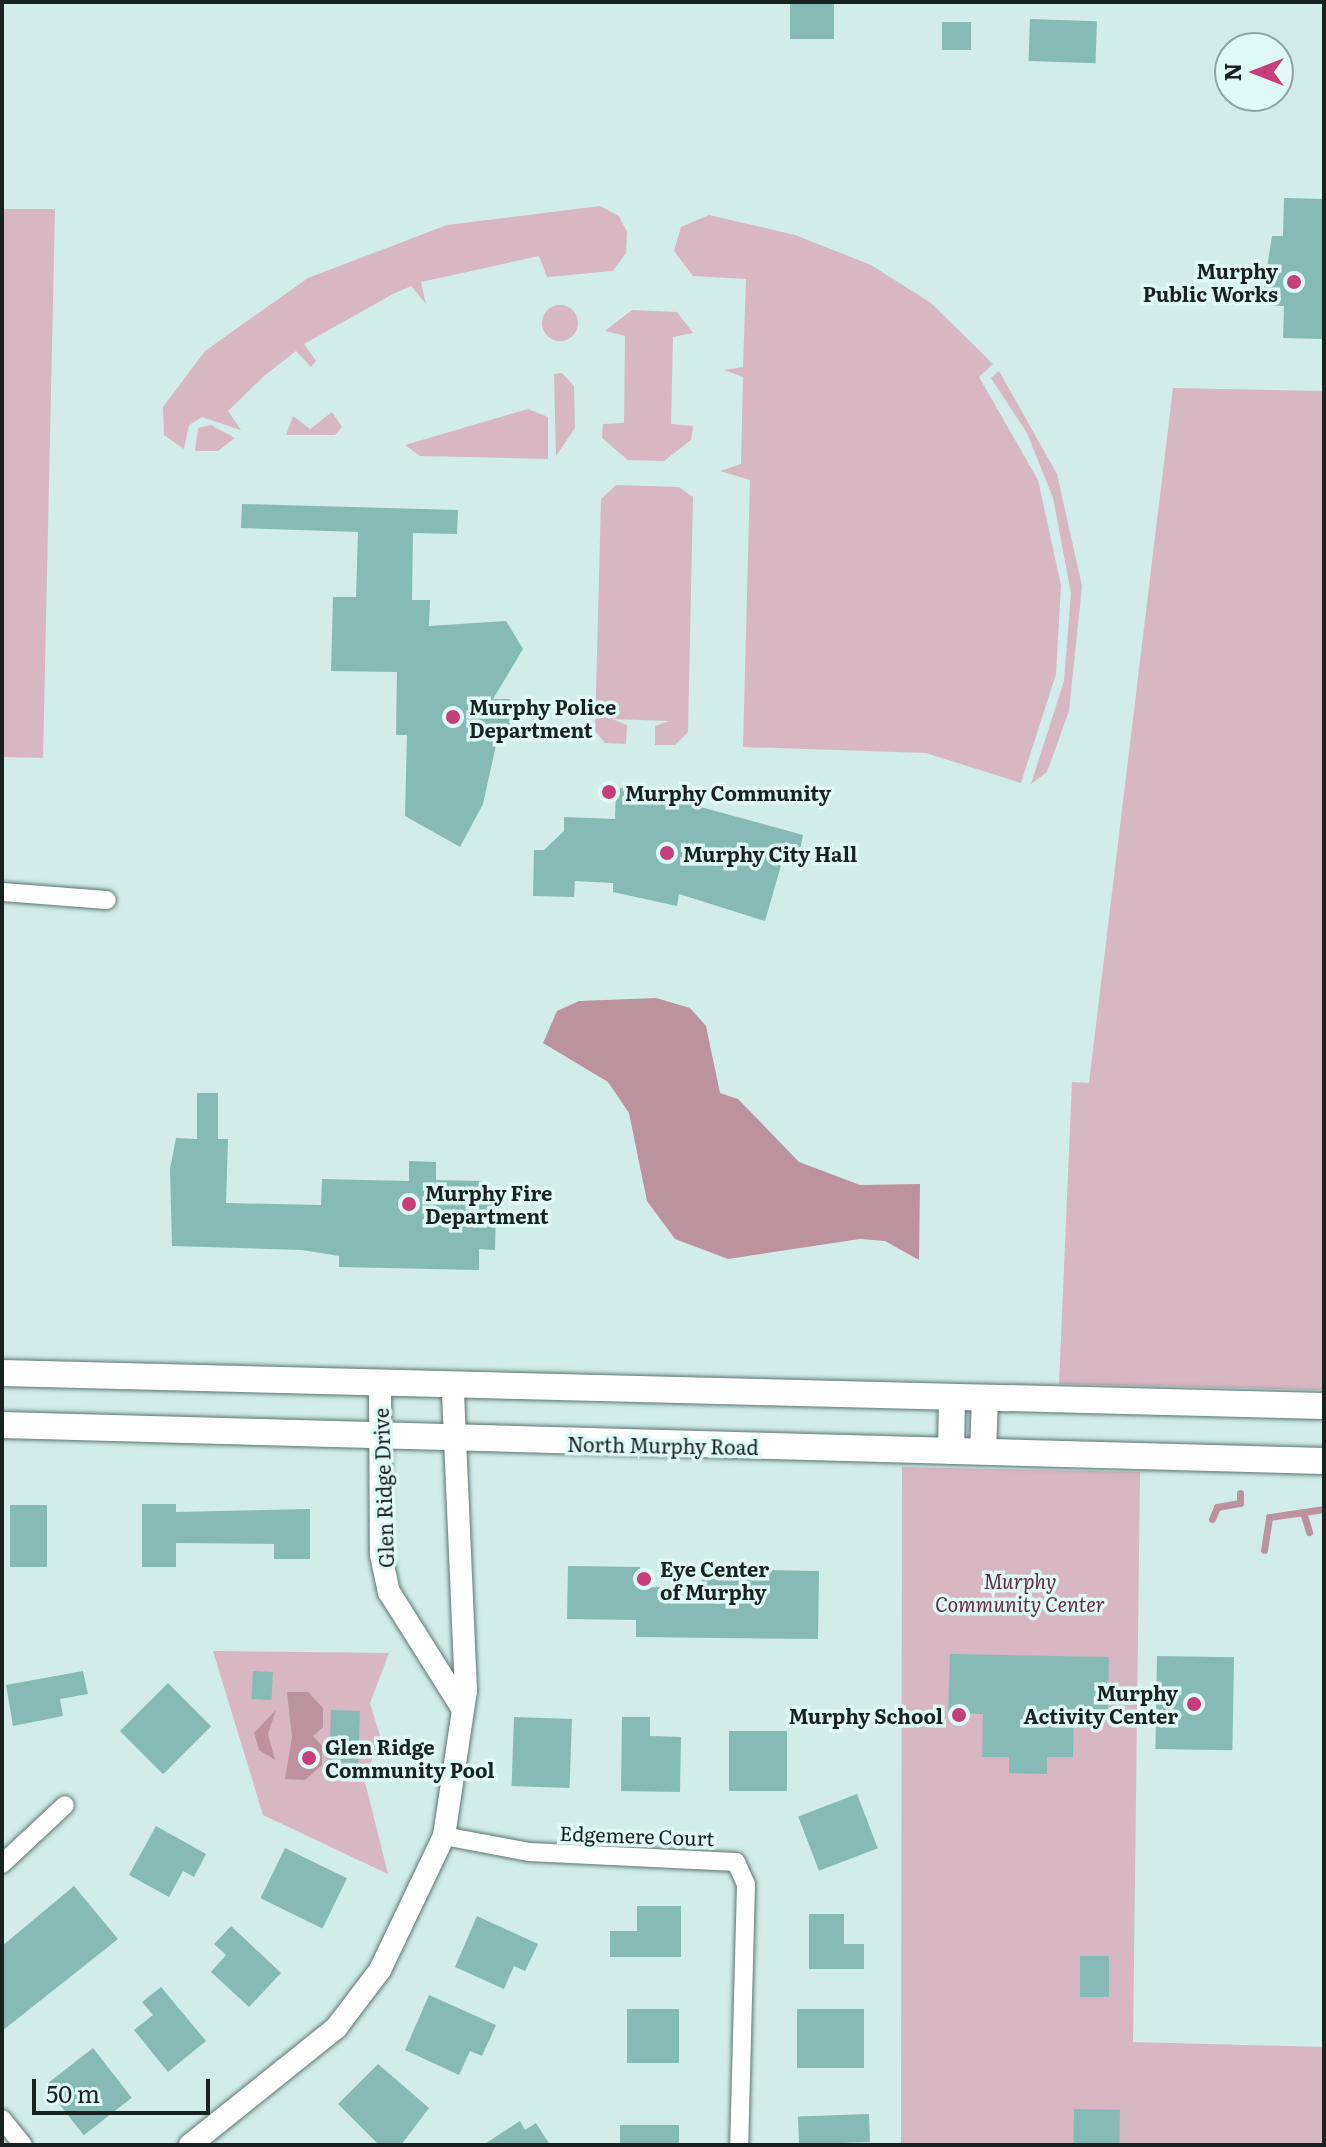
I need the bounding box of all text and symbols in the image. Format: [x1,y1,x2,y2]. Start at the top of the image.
north arrow [1214,32,1294,112]
text: N [1215,63,1248,81]
place label: Murphy Public Works [1143,258,1278,305]
marker: Murphy Public Works [1285,273,1303,291]
place label: Murphy Police Department [469,694,616,741]
marker: Murphy Police Department [444,708,462,726]
place label: Murphy Community [625,780,831,804]
marker: Murphy Community [600,783,618,801]
place label: Murphy City Hall [683,841,857,865]
marker: Murphy City Hall [658,844,676,862]
place label: Murphy Fire Department [425,1180,552,1227]
marker: Murphy Fire Department [400,1195,418,1213]
street label: Glen Ridge Drive [368,1408,398,1568]
street label: North Murphy Road [567,1431,759,1459]
place label: Eye Center of Murphy [660,1556,769,1603]
park label: Murphy Community Center [935,1568,1105,1615]
marker: Eye Center of Murphy [635,1570,653,1588]
place label: Murphy Activity Center [1023,1680,1178,1727]
marker: Murphy Activity Center [1185,1695,1203,1713]
place label: Murphy School [789,1703,943,1727]
marker: Murphy School [950,1706,968,1724]
place label: Glen Ridge Community Pool [325,1734,495,1781]
marker: Glen Ridge Community Pool [300,1749,318,1767]
street label: Edgemere Court [559,1820,715,1850]
scale bar [36,2063,214,2113]
text: 50 m [46,2075,100,2110]

